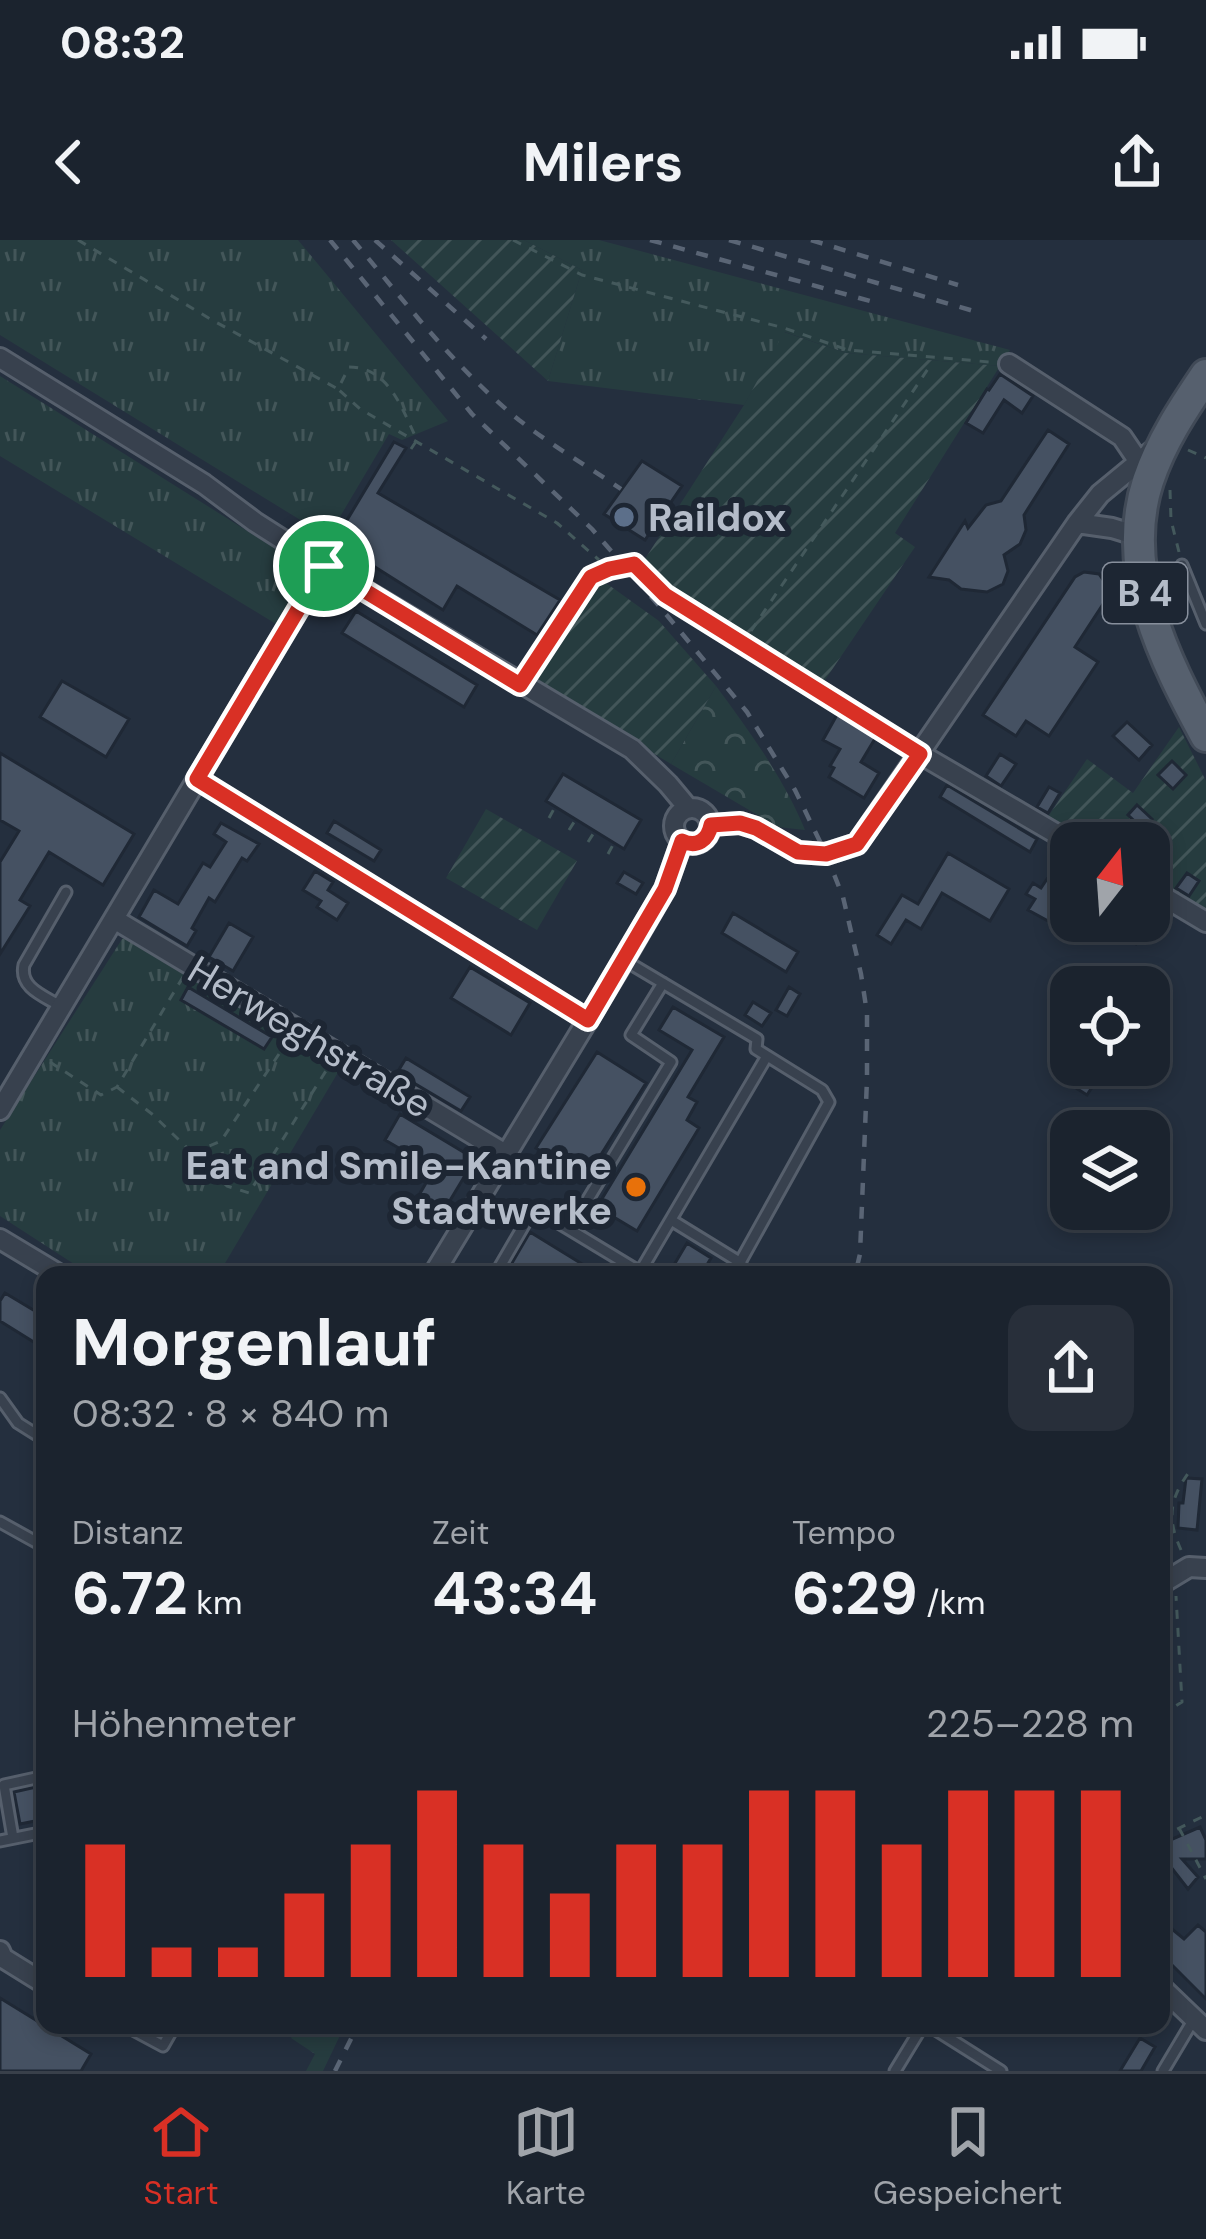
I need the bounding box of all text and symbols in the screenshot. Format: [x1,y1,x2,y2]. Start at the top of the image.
text: 08:32 [60,13,185,72]
text: Milers [523,127,683,198]
icon: back [36,129,102,195]
icon: share [1104,129,1170,195]
place label: Raildox [648,492,786,543]
marker: Raildox [611,504,637,530]
pin [273,515,375,617]
icon: arrive [291,533,357,599]
road number: B 4 [1103,563,1187,623]
north arrow [1050,822,1170,942]
map controls [1050,822,1170,1230]
street label: Herweghstraße [179,944,441,1130]
button: locate [1050,966,1170,1086]
button: layers [1050,1110,1170,1230]
place label: Eat and Smile-Kantine Stadtwerke [186,1140,612,1236]
marker: Eat and Smile-Kantine Stadtwerke [623,1174,649,1200]
text: Morgenlauf [72,1300,437,1385]
button: share [1008,1305,1134,1431]
text: 08:32 · 8 × 840 m [72,1388,389,1439]
text: Distanz [72,1511,183,1554]
text: Zeit [432,1511,489,1554]
text: Tempo [792,1511,896,1554]
text: 6.72 [72,1554,188,1633]
text: 43:34 [432,1554,598,1633]
text: 6:29 [792,1554,918,1633]
text: km [188,1581,242,1624]
text: /km [918,1581,986,1624]
text: Höhenmeter [72,1698,296,1749]
text: 225–228 m [926,1698,1134,1749]
tab: Start [144,2099,219,2214]
tab: Karte [506,2099,586,2214]
tab: Gespeichert [873,2099,1062,2214]

